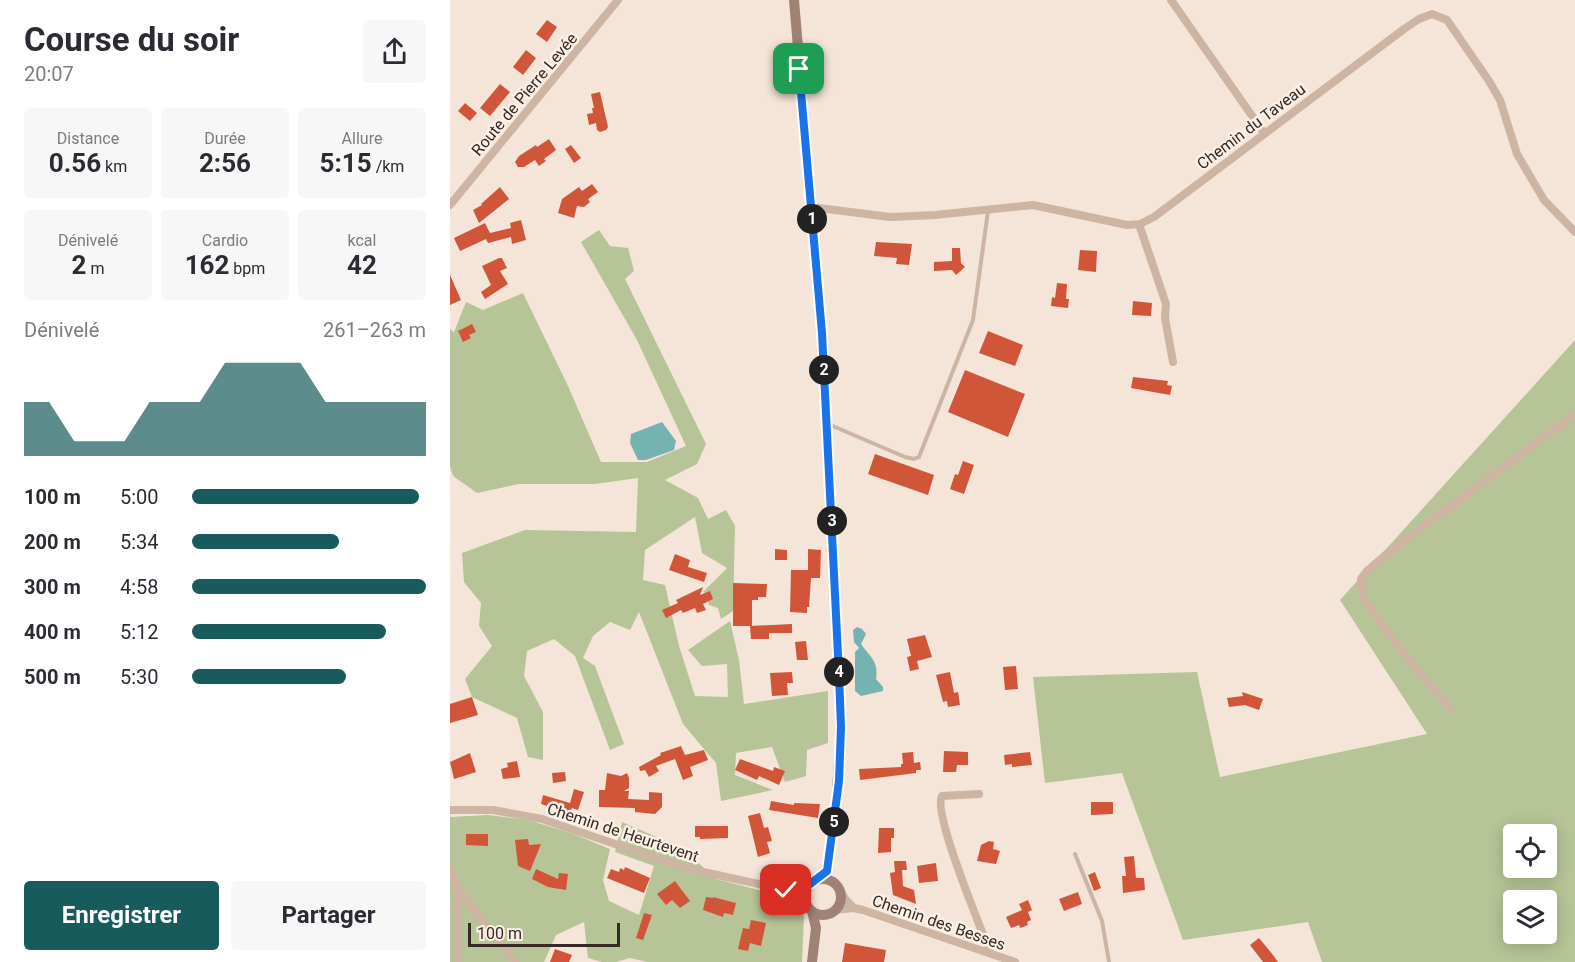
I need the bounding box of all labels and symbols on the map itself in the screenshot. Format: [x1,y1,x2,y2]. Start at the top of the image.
street label: Route de Pierre Levée [468,29,581,159]
pin [773,43,824,94]
street label: Chemin du Taveau [1193,79,1309,173]
pin: 1 [797,204,827,234]
pin: 2 [809,355,839,385]
pin: 3 [817,506,847,536]
pin: 4 [824,657,854,687]
street label: Chemin de Heurtevent [545,799,701,866]
pin: 5 [819,807,849,837]
pin [760,864,811,915]
street label: Chemin des Besses [870,891,1008,954]
scale bar [468,920,620,948]

